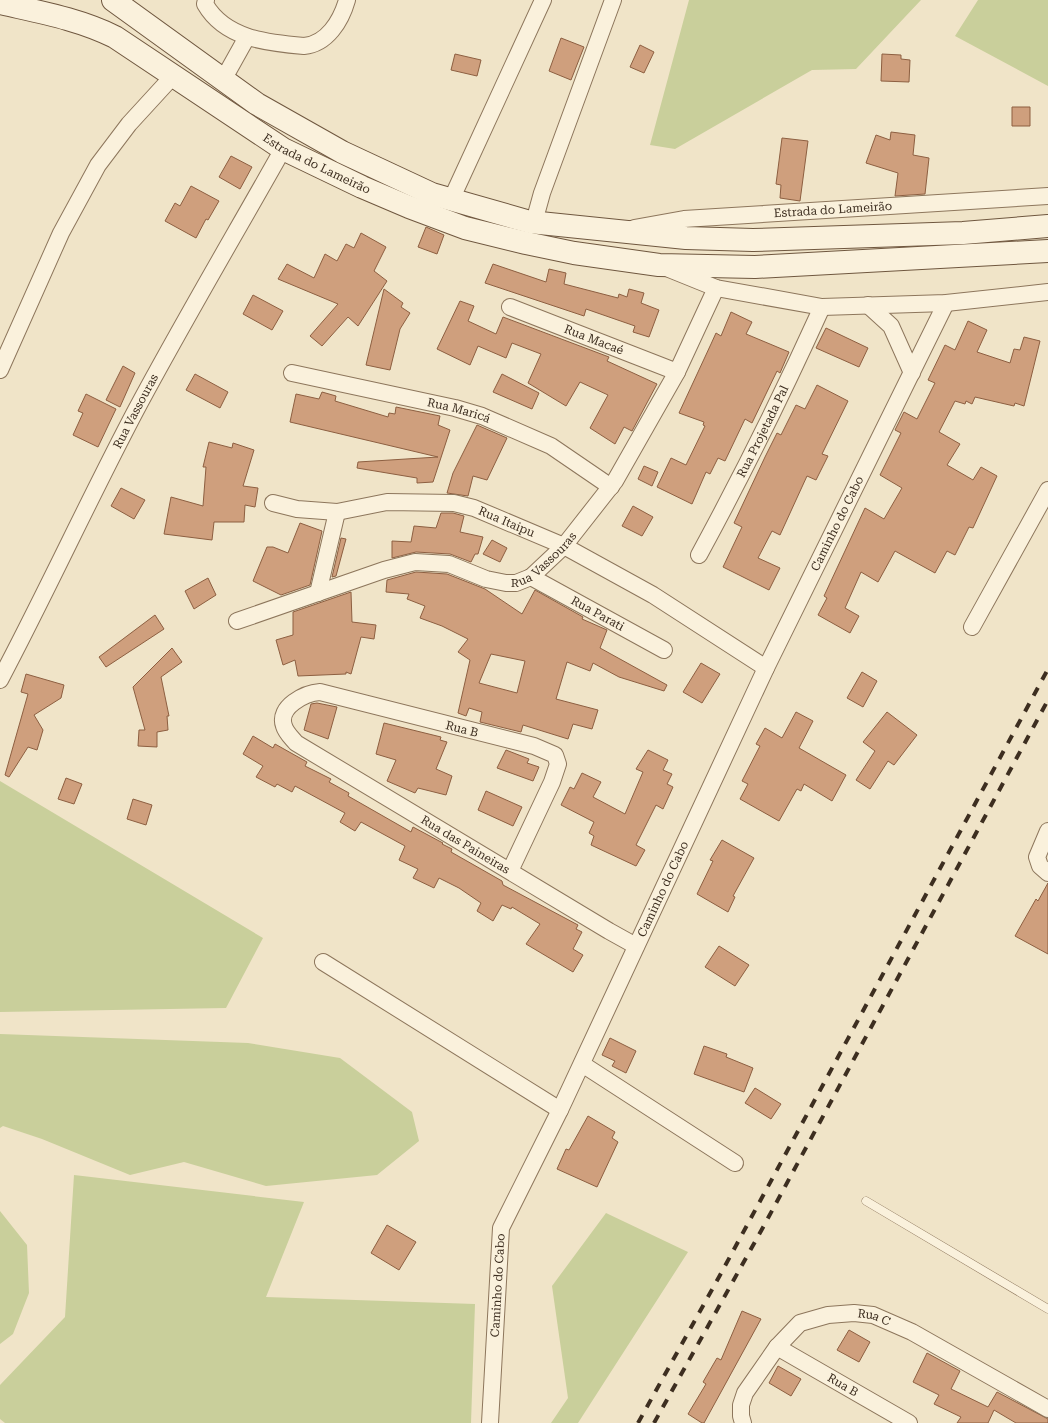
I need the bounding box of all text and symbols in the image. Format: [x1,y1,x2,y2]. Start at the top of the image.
street label: Estrada do Lameirão [260,131,373,197]
street label: Estrada do Lameirão [773,199,893,220]
street label: Rua Macaé [562,322,626,358]
street label: Rua Vassouras [110,371,161,451]
street label: Rua Projetada Pal [734,383,792,480]
street label: Rua Maricá [426,395,493,426]
street label: Caminho do Cabo [808,474,867,573]
street label: Rua Itaipu [476,504,537,540]
street label: Rua Vassouras [511,529,579,590]
street label: Rua Parati [569,593,627,634]
street label: Rua B [444,718,480,740]
street label: Rua das Paineiras [418,813,512,877]
street label: Caminho do Cabo [635,839,691,939]
street label: Caminho do Cabo [488,1233,508,1338]
street label: Rua C [857,1306,893,1329]
street label: Rua B [825,1371,861,1399]

